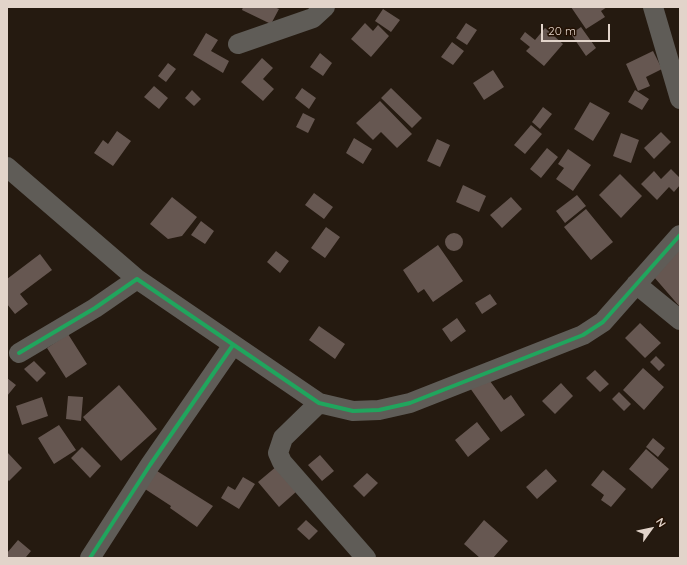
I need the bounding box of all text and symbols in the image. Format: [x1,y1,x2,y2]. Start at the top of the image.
scale bar [543,16,612,42]
text: 20 m [548,23,576,38]
north arrow [631,509,671,549]
text: N [653,515,669,530]

